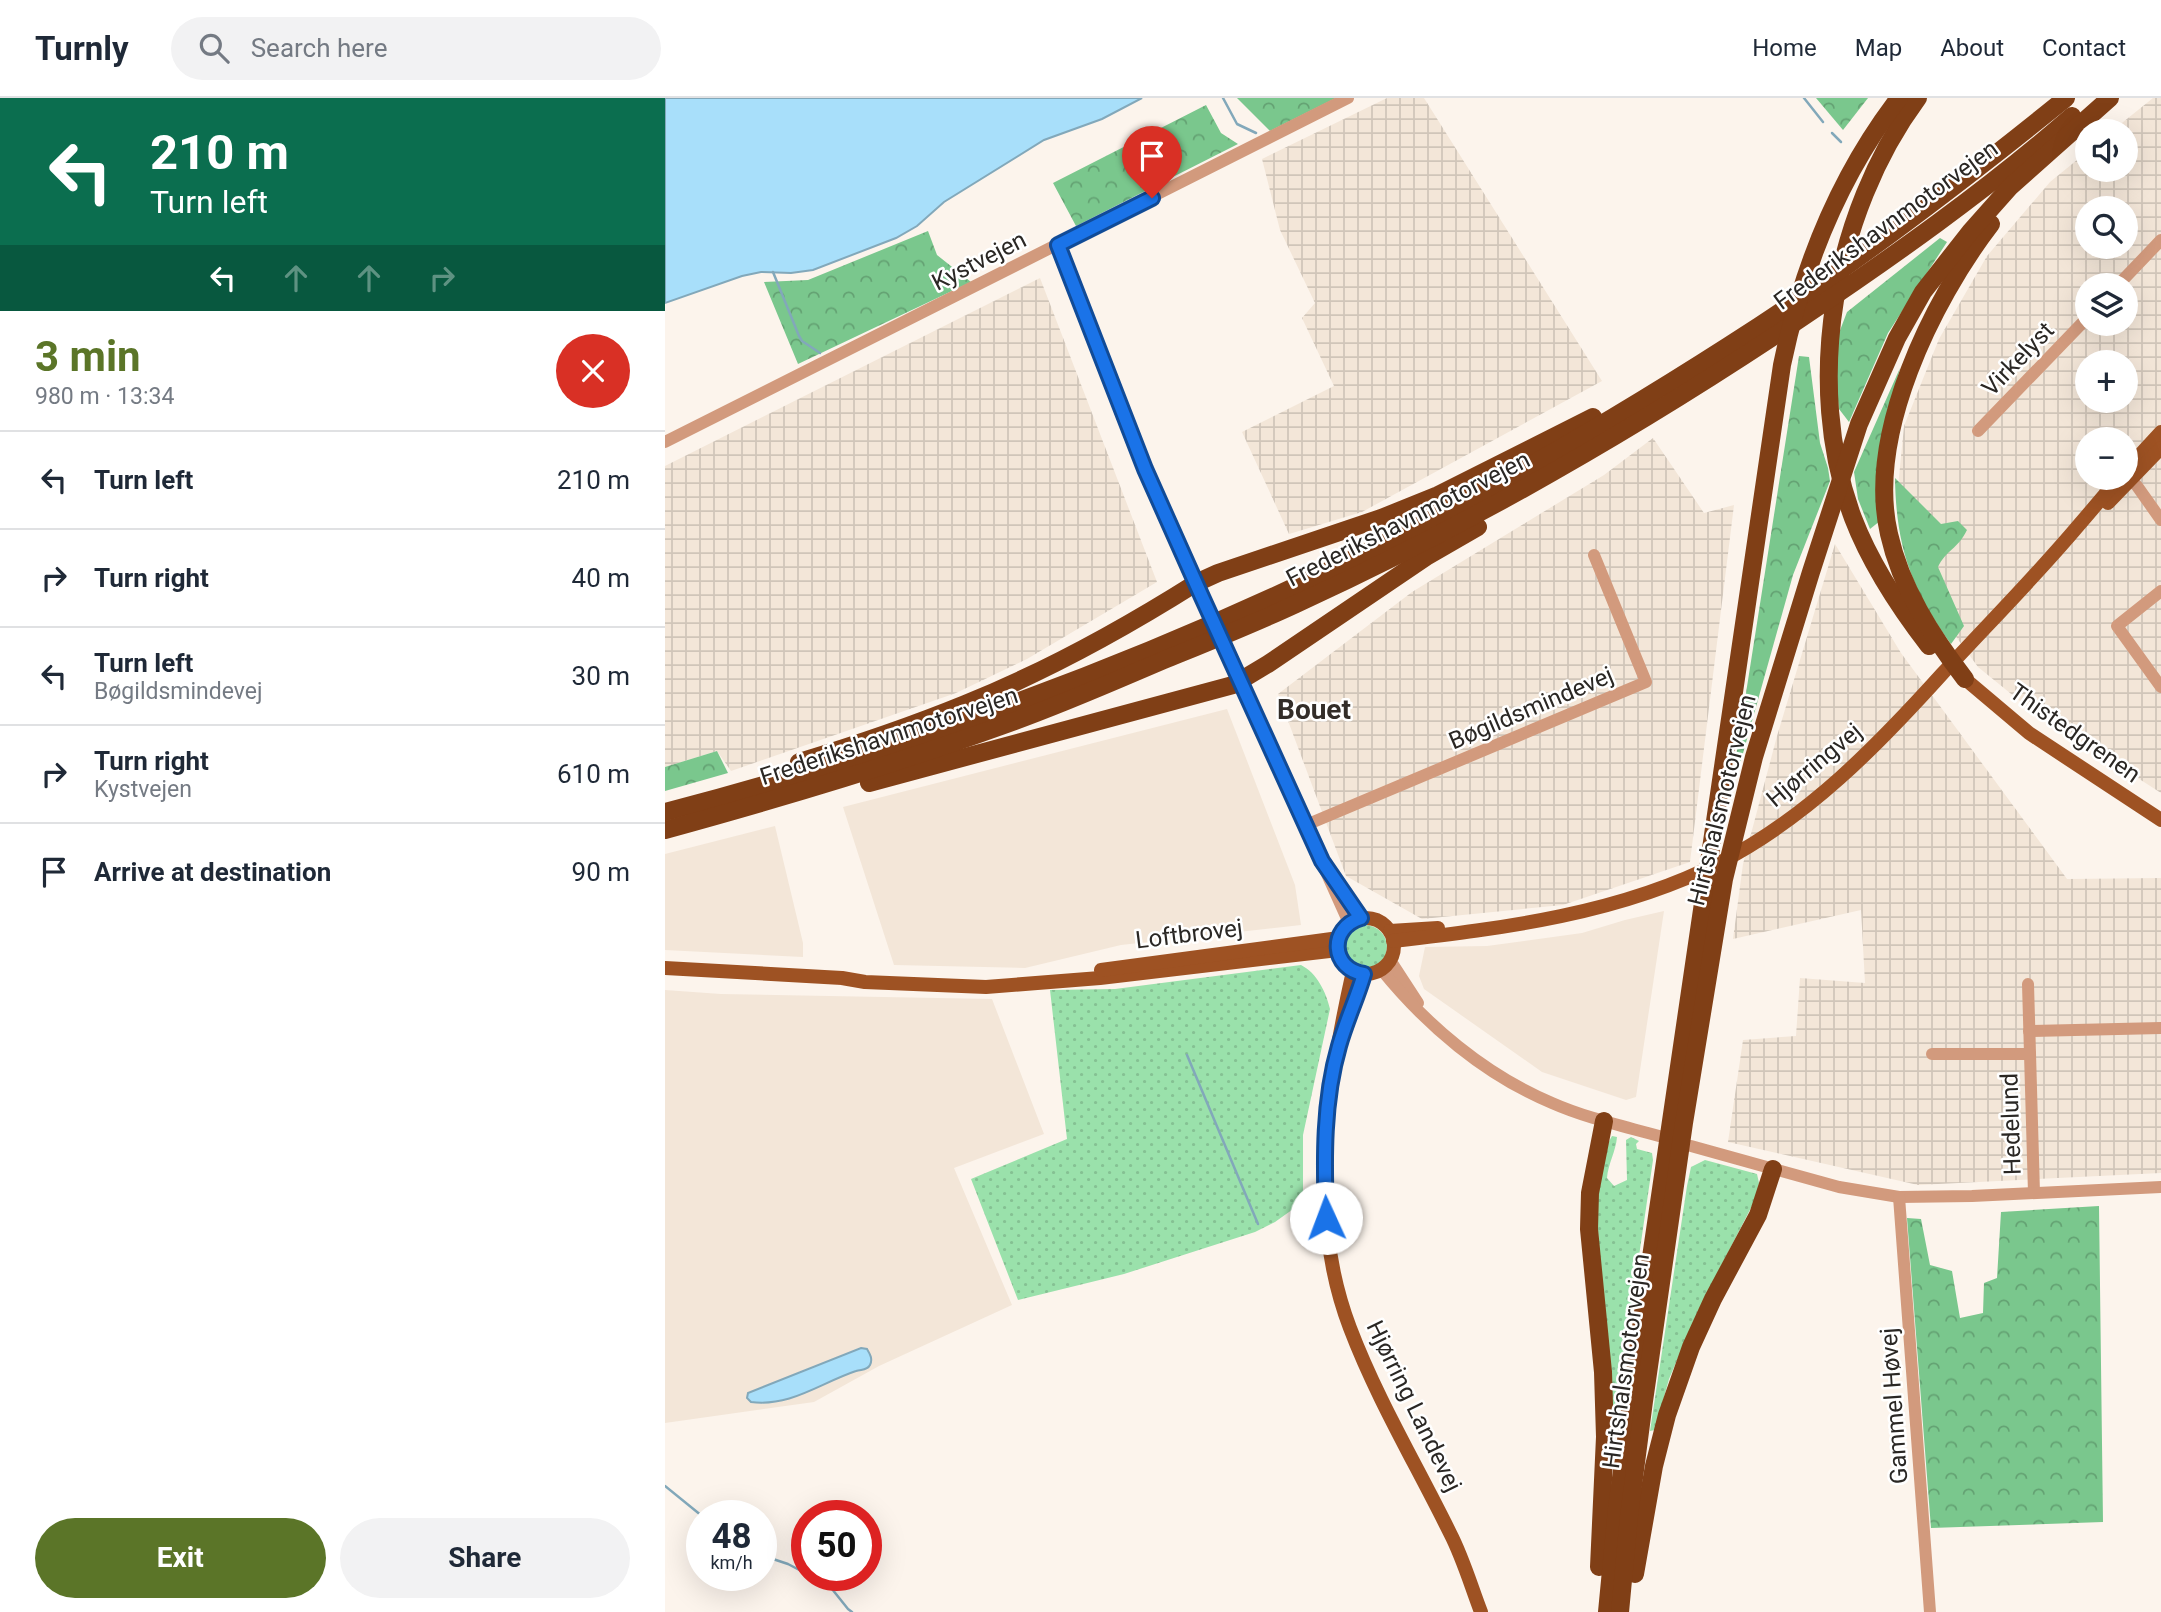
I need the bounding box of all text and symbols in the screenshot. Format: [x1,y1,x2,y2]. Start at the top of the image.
search box [171,17,661,80]
text: Turnly [35,29,129,68]
icon: search [195,29,233,67]
text: Search here [251,33,387,63]
text: Home [1752,34,1817,62]
text: Map [1855,34,1902,62]
text: About [1940,34,2004,62]
text: Contact [2042,34,2126,62]
map controls [2075,119,2138,490]
button: sound [2075,119,2138,182]
text: 210 m [150,124,289,181]
icon: left [35,126,126,217]
pin [1122,126,1182,198]
street label: Frederikshavnmotorvejen [1769,134,2003,316]
icon: arrive [1133,137,1171,175]
text: Turn left [150,183,268,221]
button: search [2075,196,2138,259]
street label: Kystvejen [927,225,1031,297]
icon: left [204,259,242,297]
icon: ahead [277,259,315,297]
icon: ahead [350,259,388,297]
icon: right [423,259,461,297]
button: layers [2075,273,2138,336]
street label: Virkelyst [1976,316,2060,402]
text: 3 min [35,332,141,381]
button: close [556,334,630,408]
button: + [2075,350,2138,413]
text: 980 m · 13:34 [35,383,174,410]
button: − [2075,427,2138,490]
street label: Frederikshavnmotorvejen [1282,445,1534,593]
icon: left [35,461,73,499]
text: Turn left [94,465,193,495]
text: 210 m [557,465,630,495]
icon: right [35,559,73,597]
text: Turn right [94,563,209,593]
text: 40 m [572,563,630,593]
text: Turn left [94,648,193,678]
icon: left [35,657,73,695]
text: 30 m [572,661,630,691]
street label: Bøgildsmindevej [1445,661,1617,755]
text: Bøgildsmindevej [94,678,263,705]
street label: Thistedgrenen [2004,678,2146,788]
street label: Frederikshavnmotorvejen [756,681,1022,791]
street label: Hirtshalsmotorvejen [1682,691,1762,909]
district label: Bouet [1277,693,1351,726]
street label: Hjørringvej [1761,717,1867,813]
text: Turn right [94,746,209,776]
icon: right [35,755,73,793]
text: 610 m [557,759,630,789]
text: Kystvejen [94,776,192,803]
icon: arrive [35,853,73,891]
text: Arrive at destination [94,857,331,887]
text: 90 m [572,857,630,887]
street label: Loftbrovej [1134,914,1244,954]
street label: Hedelund [1995,1073,2027,1175]
position arrow [1289,1181,1363,1255]
street label: Hirtshalsmotorvejen [1597,1252,1655,1470]
street label: Hjørring Landevej [1361,1316,1467,1496]
street label: Gammel Høvej [1875,1327,1913,1485]
speed limit sign: 50 [791,1500,882,1591]
text: 48 [711,1516,752,1557]
button: Exit [35,1518,326,1598]
button: Share [340,1518,630,1598]
text: km/h [710,1552,753,1573]

